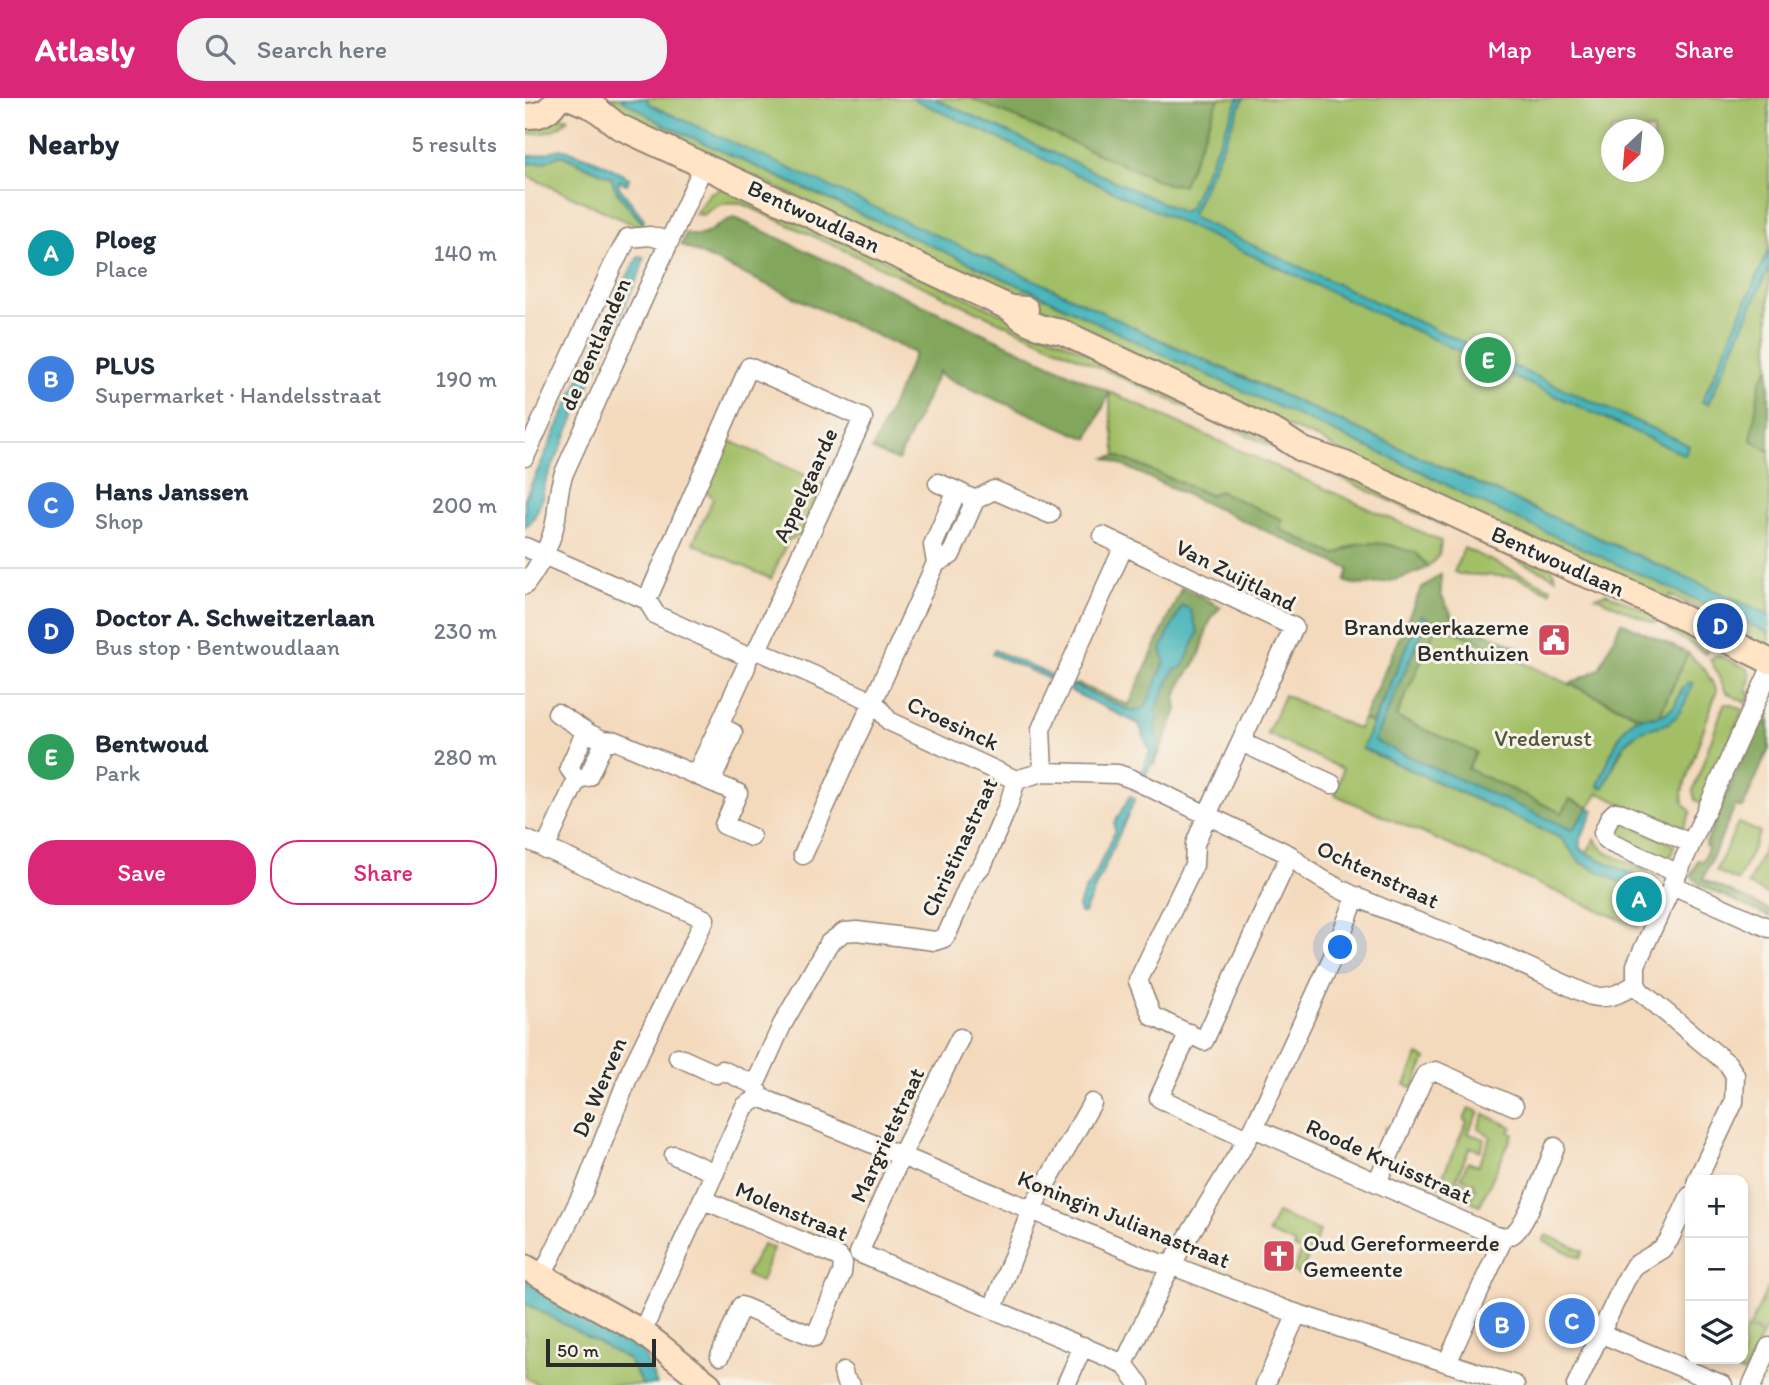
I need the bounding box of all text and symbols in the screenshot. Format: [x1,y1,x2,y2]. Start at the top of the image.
search box [177,18,667,81]
text: Atlasly [35,30,135,69]
icon: search [201,30,239,68]
text: Search here [257,33,387,65]
text: Map [1488,35,1532,64]
text: Layers [1570,35,1637,64]
text: Share [1675,35,1734,64]
north arrow [1601,119,1664,182]
text: Nearby [28,125,119,162]
text: 5 results [411,130,497,158]
street label: Bentwoudlaan [743,173,885,259]
text: Ploeg [95,223,156,255]
text: A [44,239,58,267]
text: 140 m [434,239,497,267]
text: Place [95,255,148,283]
street label: de Bentlanden [553,273,637,415]
pin: E [1465,334,1511,386]
text: PLUS [95,349,155,381]
text: B [44,365,58,393]
text: 190 m [436,365,497,393]
text: Supermarket · Handelsstraat [95,381,381,409]
street label: Appelgaarde [766,423,844,547]
text: Hans Janssen [95,475,249,507]
text: C [44,491,58,519]
text: 200 m [432,491,497,519]
text: Shop [95,507,143,535]
street label: Bentwoudlaan [1487,519,1629,603]
street label: Van Zuijtland [1171,533,1302,618]
pin: D [1697,600,1743,652]
text: Doctor A. Schweitzerlaan [95,601,375,633]
place label: Brandweerkazerne Benthuizen [1344,613,1529,667]
text: D [43,617,59,645]
text: 230 m [434,617,497,645]
public building icon: Brandweerkazerne Benthuizen [1535,621,1573,659]
text: Bus stop · Bentwoudlaan [95,633,340,661]
street label: Croesinck [903,690,1004,757]
park label: Vrederust [1494,724,1592,752]
text: Bentwoud [95,727,208,759]
text: E [45,743,57,771]
text: 280 m [434,743,497,771]
text: Park [95,759,140,787]
street label: Christinastraat [915,773,1004,921]
street label: Ochtenstraat [1312,834,1444,915]
button: Save [28,840,256,905]
button: Share [270,840,497,905]
pin: A [1616,873,1662,925]
your location [1323,930,1357,964]
street label: De Werven [565,1033,633,1141]
street label: Margrietstraat [844,1063,931,1207]
street label: Roode Kruisstraat [1302,1112,1476,1210]
street label: Koningin Julianastraat [1014,1164,1234,1274]
street label: Molenstraat [731,1175,853,1247]
map controls [1685,1175,1748,1364]
button: + [1685,1175,1748,1238]
place label: Oud Gereformeerde Gemeente [1303,1229,1500,1283]
church icon: Oud Gereformeerde Gemeente [1260,1237,1298,1275]
button: − [1685,1238,1748,1301]
pin: C [1549,1295,1595,1347]
pin: B [1479,1299,1525,1351]
button: layers [1685,1301,1748,1364]
scale bar [546,1336,656,1368]
text: 50 m [557,1339,599,1362]

